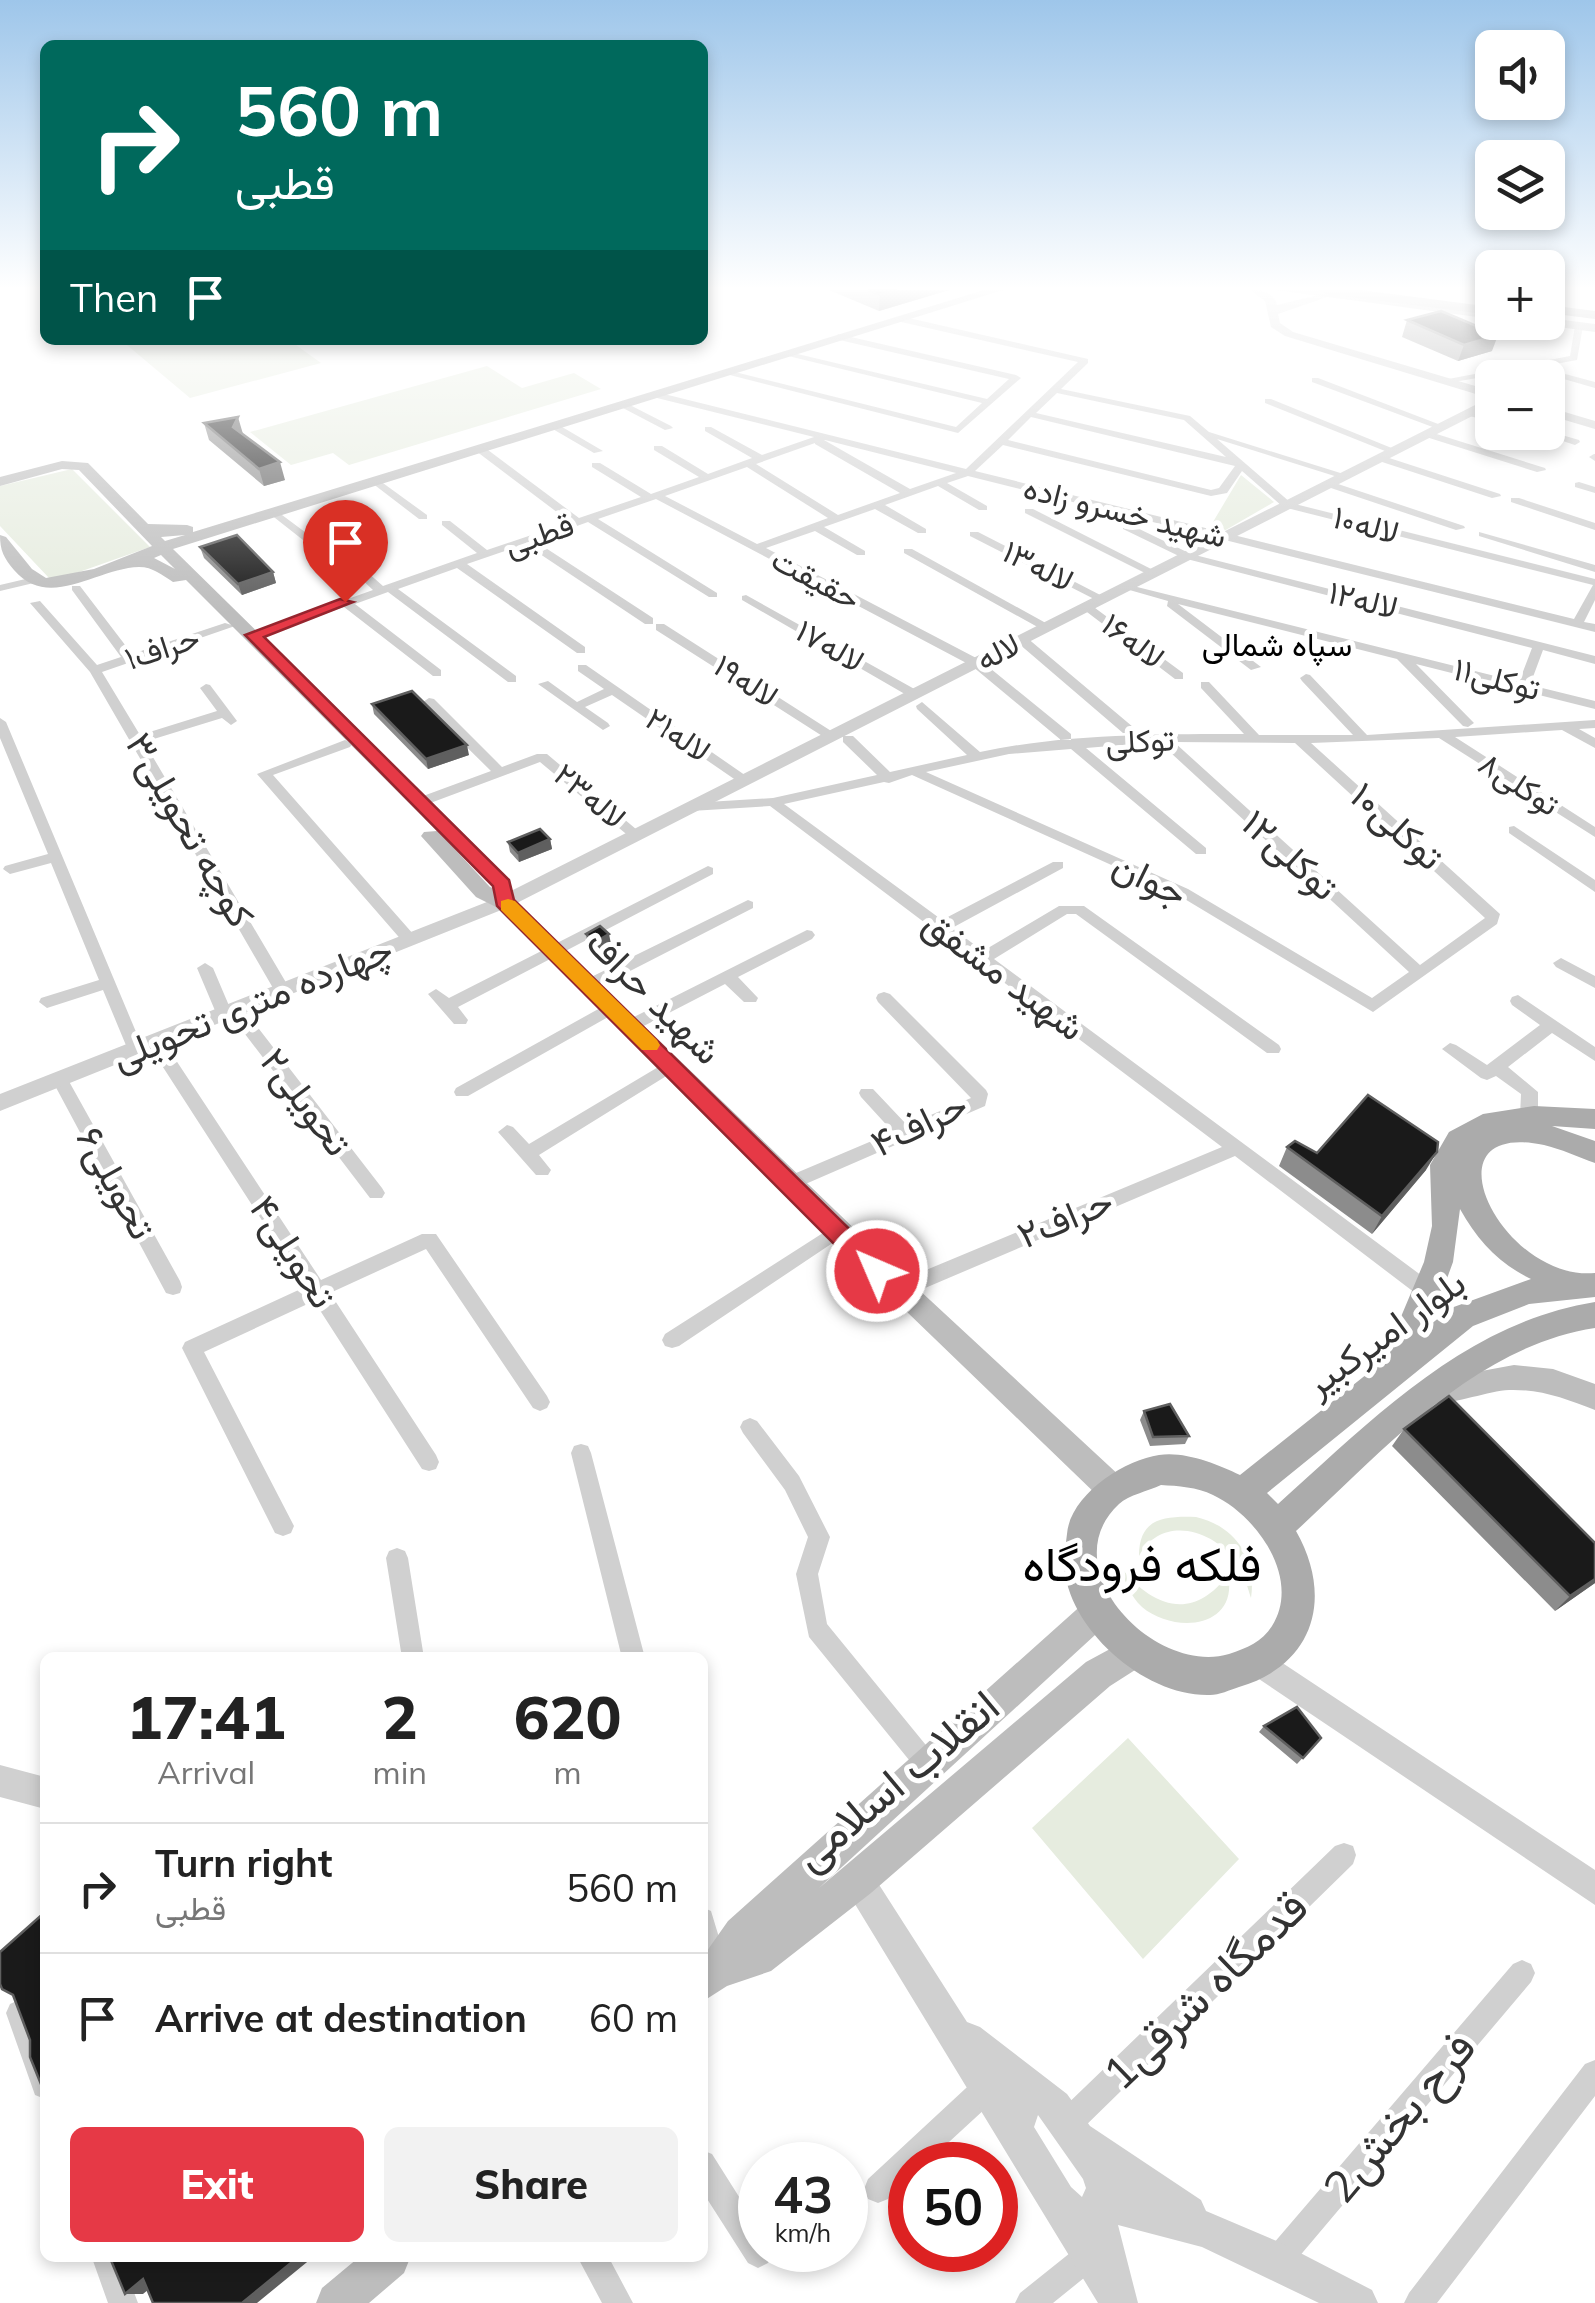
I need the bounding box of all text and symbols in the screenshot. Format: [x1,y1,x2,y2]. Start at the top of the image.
map controls [1475,30,1565,450]
button: sound [1475,30,1565,120]
text: 560 m [235,66,443,154]
icon: right [70,80,200,210]
button: layers [1475,140,1565,230]
text: قطبی [235,154,335,210]
button: + [1475,250,1565,340]
icon: arrive [178,270,233,325]
text: Then [70,274,158,322]
button: − [1475,360,1565,450]
street label: شهید خسرو زاده [1020,467,1231,557]
street label: لاله۱۰ [1329,496,1404,552]
pin [303,500,388,603]
street label: قطبی [499,504,579,565]
icon: arrive [318,515,373,570]
street label: لاله۱۳ [996,530,1081,600]
street label: حقیقت [765,538,868,618]
street label: لاله۱۲ [1324,571,1402,627]
street label: لاله۱۶ [1094,604,1173,677]
street label: لاله۱۷ [789,610,872,680]
street label: حراف۱ [119,616,204,679]
street label: لاله [969,623,1026,679]
district label: سپاه شمالی [1202,624,1352,667]
street label: لاله۱۹ [707,645,786,716]
street label: توکلی۱۱ [1450,648,1545,709]
street label: لاله۲۱ [638,698,719,770]
street label: توکلی [1104,718,1176,763]
street label: کوچه تحویلی۳ [113,724,266,937]
street label: توکلی۸ [1471,742,1567,825]
street label: لاله۲۳ [546,754,635,837]
street label: ۱۰توکلی [1341,771,1454,880]
street label: توکلی۱۲ [1233,799,1349,910]
street label: جوان [1105,840,1196,917]
street label: شهید مشفق [914,898,1095,1051]
street label: شهید حراف [577,918,733,1074]
street label: چهارده متری تحویلی [104,924,400,1083]
street label: تحویلی۲ [251,1038,363,1165]
street label: حراف۴ [863,1079,974,1167]
street label: تحویلی۶ [66,1118,167,1247]
street label: حراف۲ [1010,1176,1120,1259]
street label: تحویلی۴ [240,1186,348,1317]
position arrow [825,1219,929,1323]
street label: بلوار امیرکبیر [1294,1258,1474,1407]
district label: فلکه فرودگاه [1023,1533,1261,1594]
street label: انقلاب اسلامی [781,1677,1009,1881]
text: 17:41 [126,1679,286,1754]
text: 2 [382,1679,418,1754]
text: 620 [513,1679,621,1754]
text: Arrival [157,1752,255,1792]
text: min [373,1752,427,1792]
text: m [553,1752,582,1792]
text: Turn right [155,1839,332,1887]
icon: right [70,1861,125,1916]
text: 560 m [566,1864,678,1912]
street label: 1قدمگاه شرقی [1090,1878,1319,2101]
text: قطبی [155,1888,226,1928]
icon: arrive [70,1991,125,2046]
text: Arrive at destination [155,1994,527,2042]
text: 60 m [589,1994,678,2042]
street label: 2فرح بخش [1310,2019,1489,2216]
button: Exit [70,2127,364,2242]
button: Share [384,2127,678,2242]
speed limit sign: 50 [888,2142,1018,2272]
text: 43 [773,2163,833,2226]
text: km/h [775,2217,831,2248]

